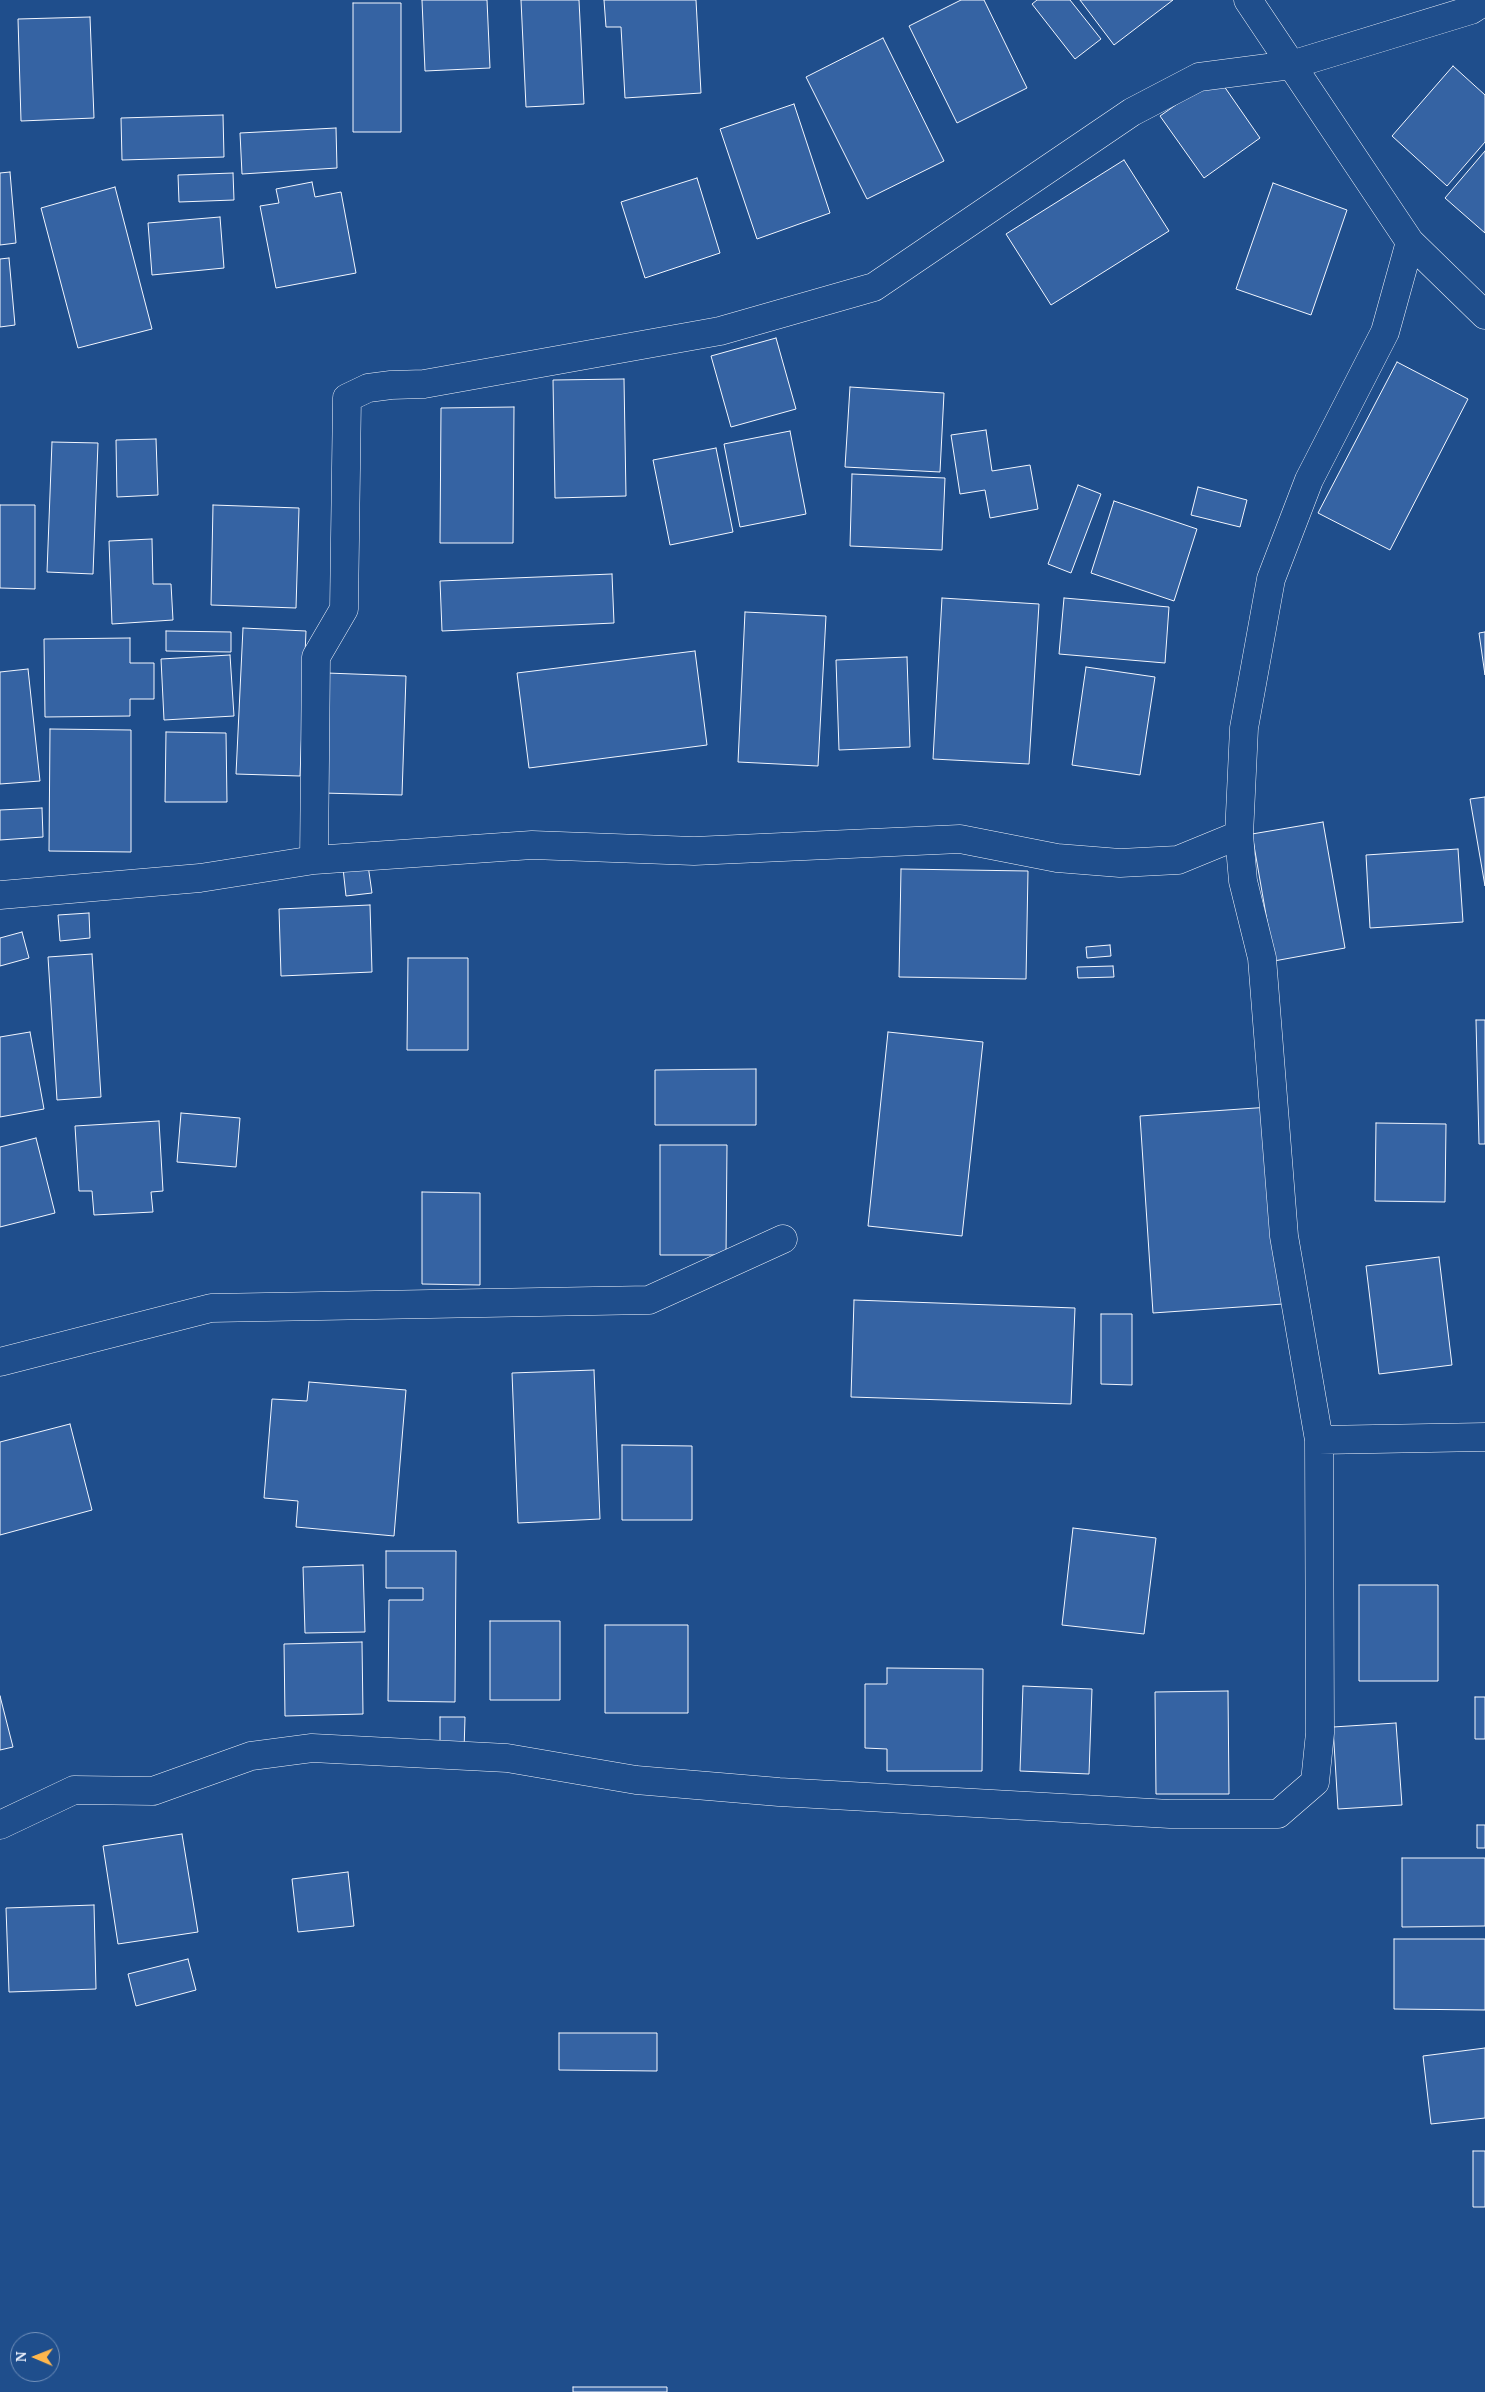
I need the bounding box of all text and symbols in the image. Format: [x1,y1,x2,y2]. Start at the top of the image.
north arrow [10,2332,60,2382]
text: N [11,2351,30,2362]

